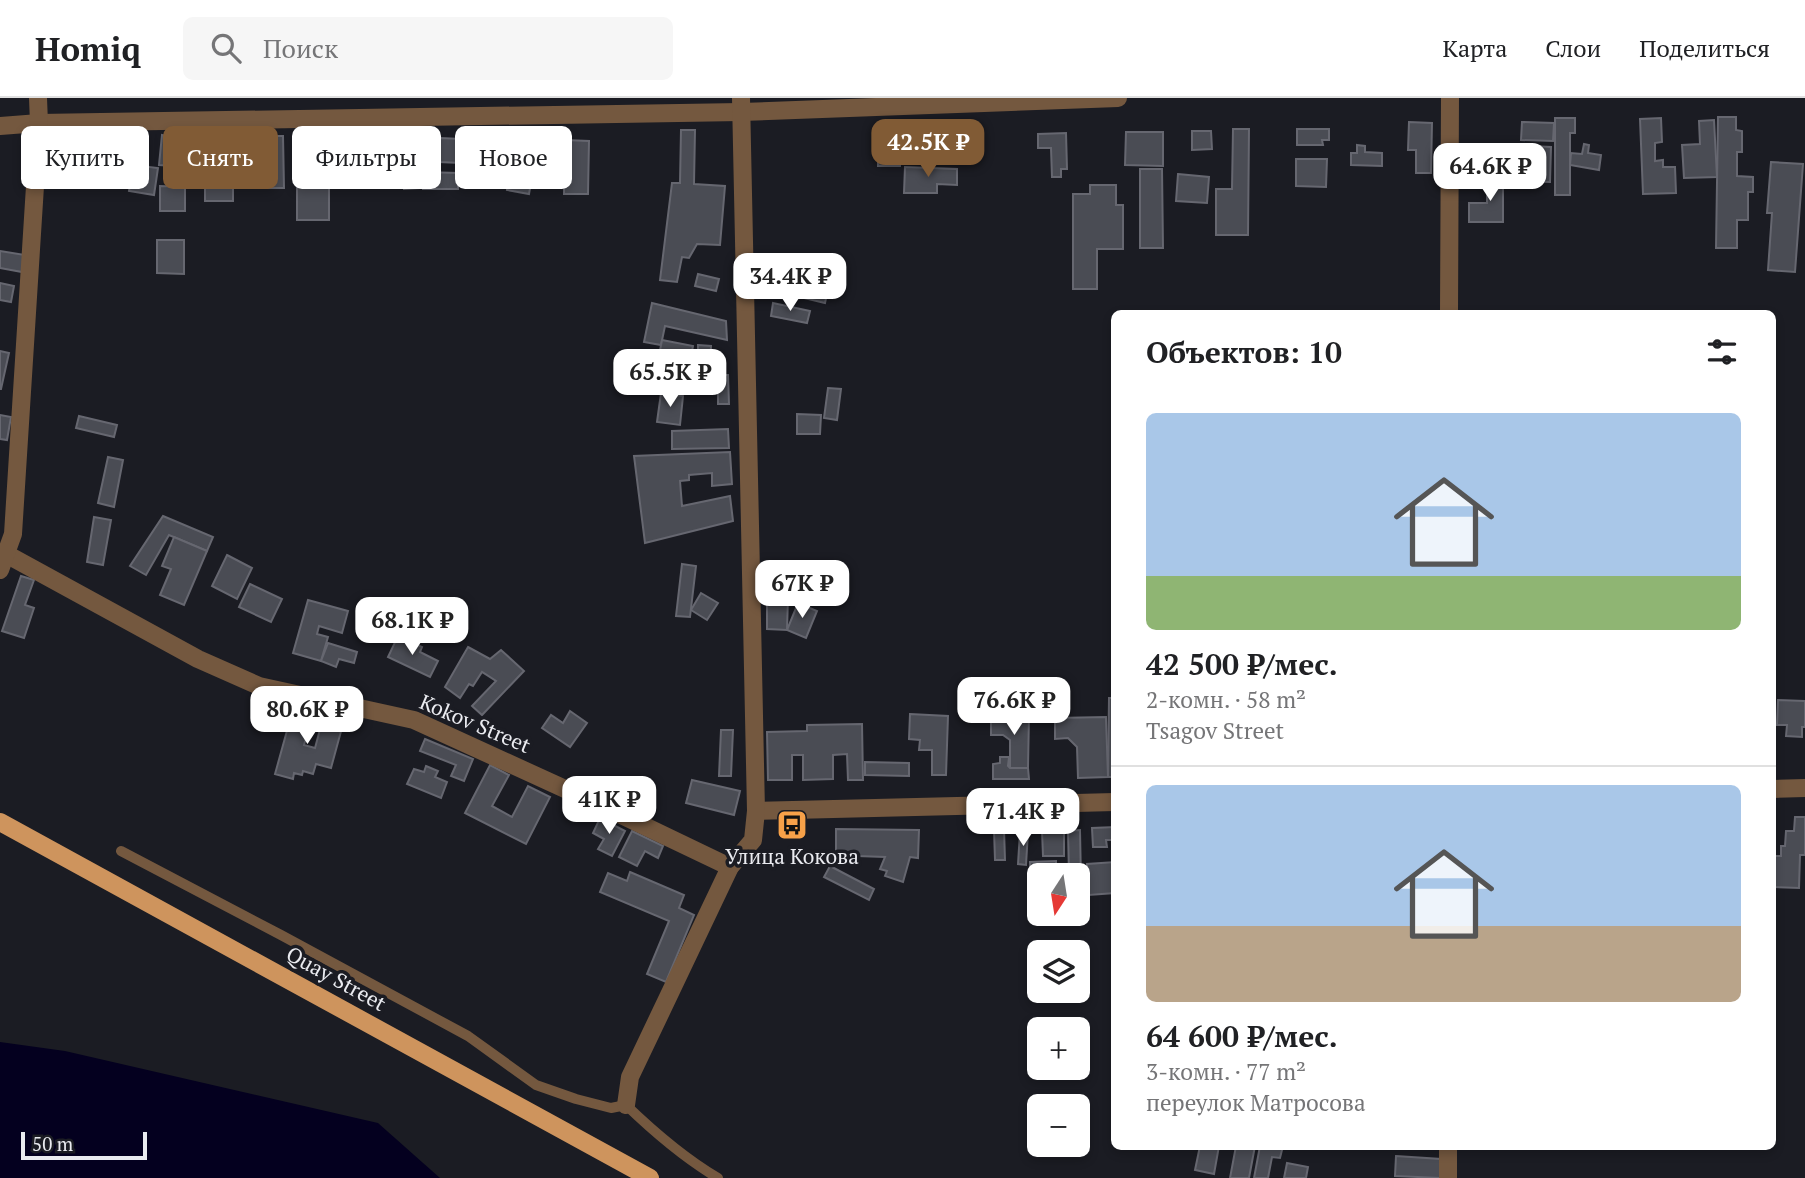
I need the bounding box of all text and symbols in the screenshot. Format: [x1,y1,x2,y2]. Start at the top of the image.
search box [183,17,673,80]
text: Homiq [35,27,141,70]
icon: search [207,29,245,67]
text: Поиск [263,31,338,65]
text: Карта [1442,32,1507,64]
text: Слои [1545,32,1601,64]
text: Поделиться [1639,32,1770,64]
pin: 42.5K ₽ [863,120,993,179]
chip: Купить [21,126,149,189]
chip: Снять [163,126,278,189]
chip: Фильтры [292,126,441,189]
chip: Новое [455,126,572,189]
text: 42.5K ₽ [887,126,969,157]
pin: 64.6K ₽ [1425,144,1555,203]
text: 64.6K ₽ [1449,150,1531,181]
pin: 34.4K ₽ [725,254,855,313]
text: 34.4K ₽ [749,260,831,291]
text: Объектов: 10 [1146,332,1342,372]
icon: filters [1703,333,1741,371]
pin: 65.5K ₽ [605,350,735,409]
text: 65.5K ₽ [629,356,711,387]
icon: home [1381,459,1507,585]
pin: 67K ₽ [753,560,851,620]
text: 67K ₽ [771,567,833,598]
pin: 68.1K ₽ [347,598,477,657]
text: 68.1K ₽ [371,604,453,635]
text: 42 500 ₽/мес. [1146,644,1338,684]
pin: 76.6K ₽ [949,678,1079,737]
text: 76.6K ₽ [973,684,1055,715]
text: 2-комн. · 58 m² [1146,684,1306,715]
pin: 80.6K ₽ [242,686,372,746]
street label: Kokov Street [416,687,535,759]
text: 80.6K ₽ [266,693,348,724]
text: Tsagov Street [1146,715,1284,746]
pin: 41K ₽ [560,776,658,836]
text: 41K ₽ [578,783,640,814]
pin: 71.4K ₽ [958,788,1088,848]
text: 71.4K ₽ [982,795,1064,826]
bus stop icon: Улица Кокова [775,808,809,842]
icon: home [1381,831,1507,957]
place label: Улица Кокова [725,842,859,870]
north arrow [1027,863,1090,926]
map controls [1027,863,1090,1157]
street label: Quay Street [282,939,392,1017]
button: layers [1027,940,1090,1003]
text: 64 600 ₽/мес. [1146,1016,1338,1056]
button: + [1027,1017,1090,1080]
text: 3-комн. · 77 m² [1146,1056,1306,1087]
text: переулок Матросова [1146,1087,1366,1118]
button: − [1027,1094,1090,1157]
scale bar [21,1129,147,1161]
text: 50 m [32,1131,73,1156]

